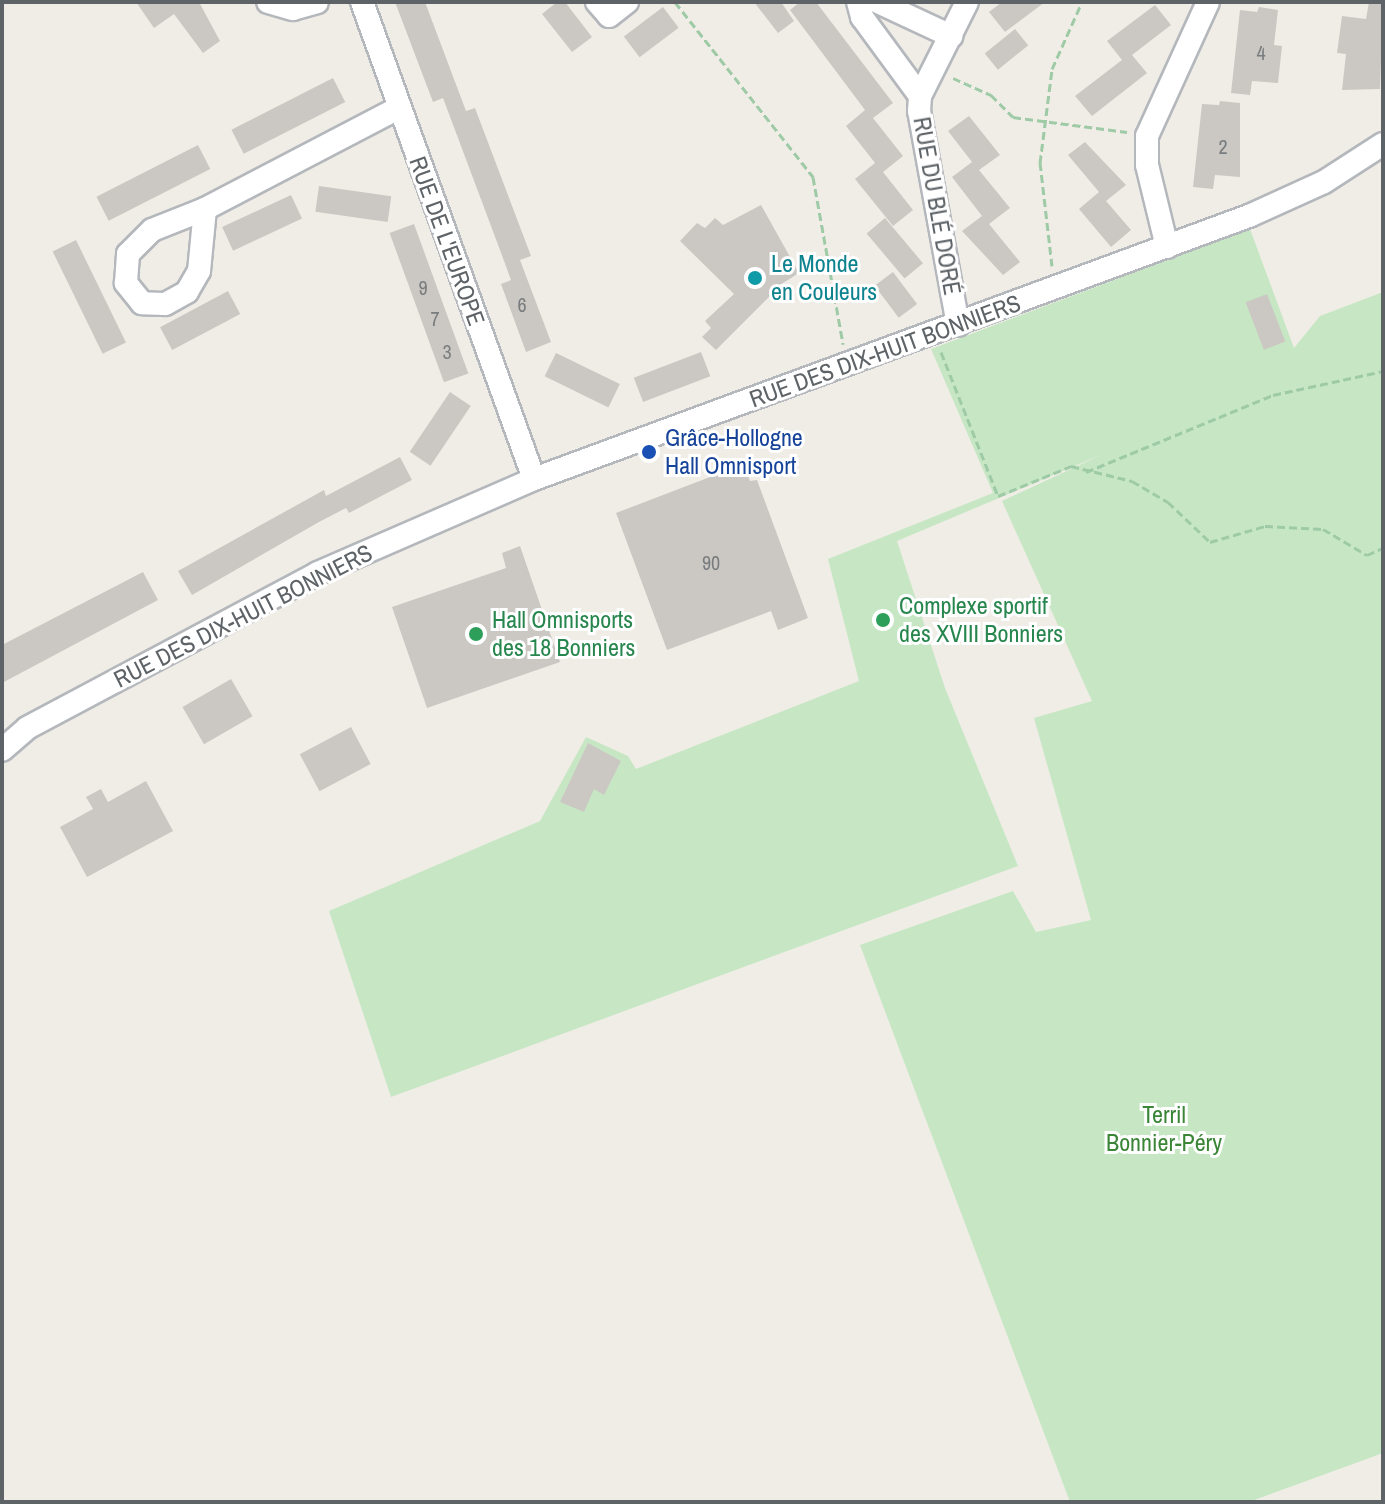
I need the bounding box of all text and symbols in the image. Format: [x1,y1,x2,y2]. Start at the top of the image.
house number: 4 [1256,40,1266,64]
street label: RUE DU BLÉ DORÉ [907,115,967,297]
house number: 2 [1218,134,1228,158]
street label: RUE DE L'EUROPE [403,153,491,329]
place label: Le Monde en Couleurs [771,250,877,306]
marker: Le Monde en Couleurs [746,269,764,287]
house number: 9 [418,275,428,299]
street label: RUE DES DIX-HUIT BONNIERS [745,288,1025,414]
house number: 6 [517,292,527,316]
house number: 7 [430,306,440,330]
house number: 3 [442,339,452,363]
place label: Grâce-Hollogne Hall Omnisport [665,424,803,480]
marker: Grâce-Hollogne Hall Omnisport [640,443,658,461]
street label: RUE DES DIX-HUIT BONNIERS [109,538,377,694]
house number: 90 [702,550,720,574]
place label: Complexe sportif des XVIII Bonniers [899,592,1063,648]
place label: Hall Omnisports des 18 Bonniers [492,606,635,662]
marker: Complexe sportif des XVIII Bonniers [874,611,892,629]
marker: Hall Omnisports des 18 Bonniers [467,625,485,643]
park label: Terril Bonnier-Péry [1106,1101,1222,1157]

